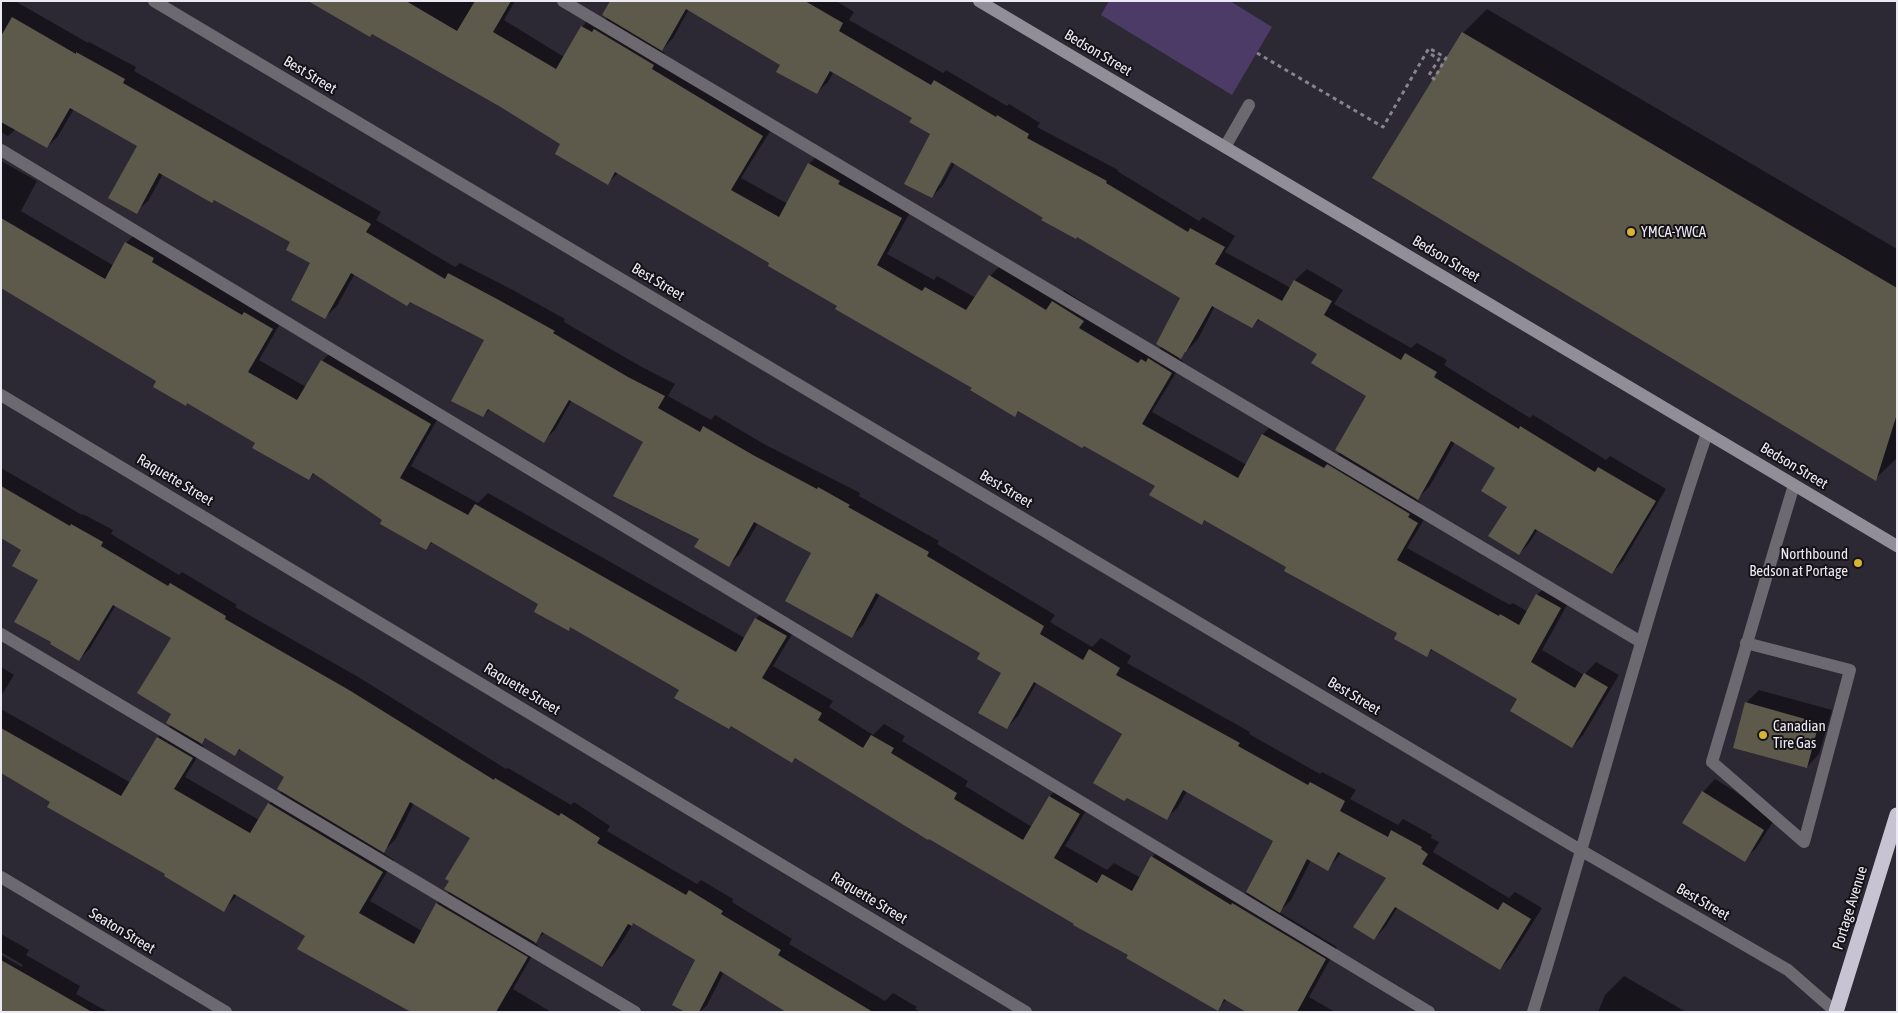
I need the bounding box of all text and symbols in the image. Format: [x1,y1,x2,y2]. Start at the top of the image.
street label: Bedson Street [1061,26,1135,80]
street label: Best Street [280,52,340,98]
place label: YMCA-YWCA [1641,223,1706,241]
marker: YMCA-YWCA [1625,226,1637,238]
street label: Bedson Street [1409,232,1483,286]
street label: Best Street [628,259,688,305]
street label: Bedson Street [1757,439,1831,493]
street label: Raquette Street [134,450,216,510]
street label: Best Street [976,466,1036,512]
place label: Northbound Bedson at Portage [1749,545,1848,580]
marker: Northbound Bedson at Portage [1852,557,1864,569]
street label: Raquette Street [481,659,563,719]
street label: Best Street [1324,673,1384,719]
place label: Canadian Tire Gas [1773,717,1826,752]
marker: Canadian Tire Gas [1757,729,1769,741]
street label: Portage Avenue [1829,864,1871,952]
street label: Raquette Street [828,868,910,928]
street label: Best Street [1673,880,1733,924]
street label: Seaton Street [86,904,158,958]

